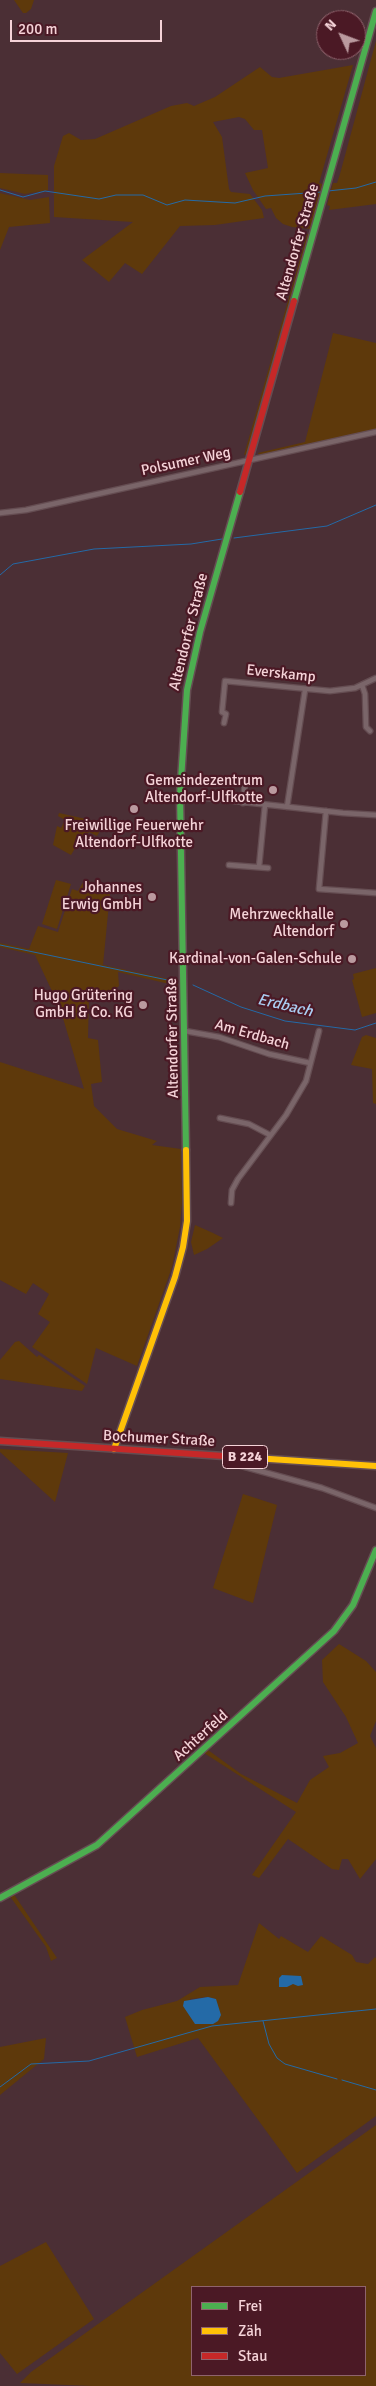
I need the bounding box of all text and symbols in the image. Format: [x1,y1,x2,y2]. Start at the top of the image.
scale bar [12,10,165,42]
north arrow [316,10,366,60]
text: N [321,16,340,34]
text: 200 m [18,20,58,38]
street label: Altendorfer Straße [273,182,323,302]
street label: Polsumer Weg [140,444,232,480]
street label: Altendorfer Straße [166,571,212,693]
street label: Everskamp [245,661,317,687]
place label: Gemeindezentrum Altendorf-Ulfkotte [145,772,263,807]
marker: Gemeindezentrum Altendorf-Ulfkotte [267,784,279,796]
marker: Freiwillige Feuerwehr Altendorf-Ulfkotte [128,803,140,815]
place label: Freiwillige Feuerwehr Altendorf-Ulfkotte [65,817,203,852]
place label: Johannes Erwig GmbH [62,879,142,914]
marker: Johannes Erwig GmbH [146,891,158,903]
place label: Mehrzweckhalle Altendorf [229,906,334,941]
marker: Mehrzweckhalle Altendorf [338,918,350,930]
place label: Kardinal-von-Galen-Schule [169,950,342,968]
marker: Kardinal-von-Galen-Schule [346,953,358,965]
street label: Altendorfer Straße [163,978,183,1098]
place label: Hugo Grütering GmbH & Co. KG [34,987,133,1022]
water label: Erdbach [256,990,314,1022]
marker: Hugo Grütering GmbH & Co. KG [137,999,149,1011]
street label: Am Erdbach [213,1016,291,1054]
street label: Bochumer Straße [103,1427,215,1451]
road number: B 224 [222,1445,268,1468]
street label: Achterfeld [170,1707,232,1765]
legend [191,2286,366,2376]
text: Frei [238,2297,262,2315]
text: Zäh [238,2322,262,2340]
text: Stau [238,2347,267,2365]

